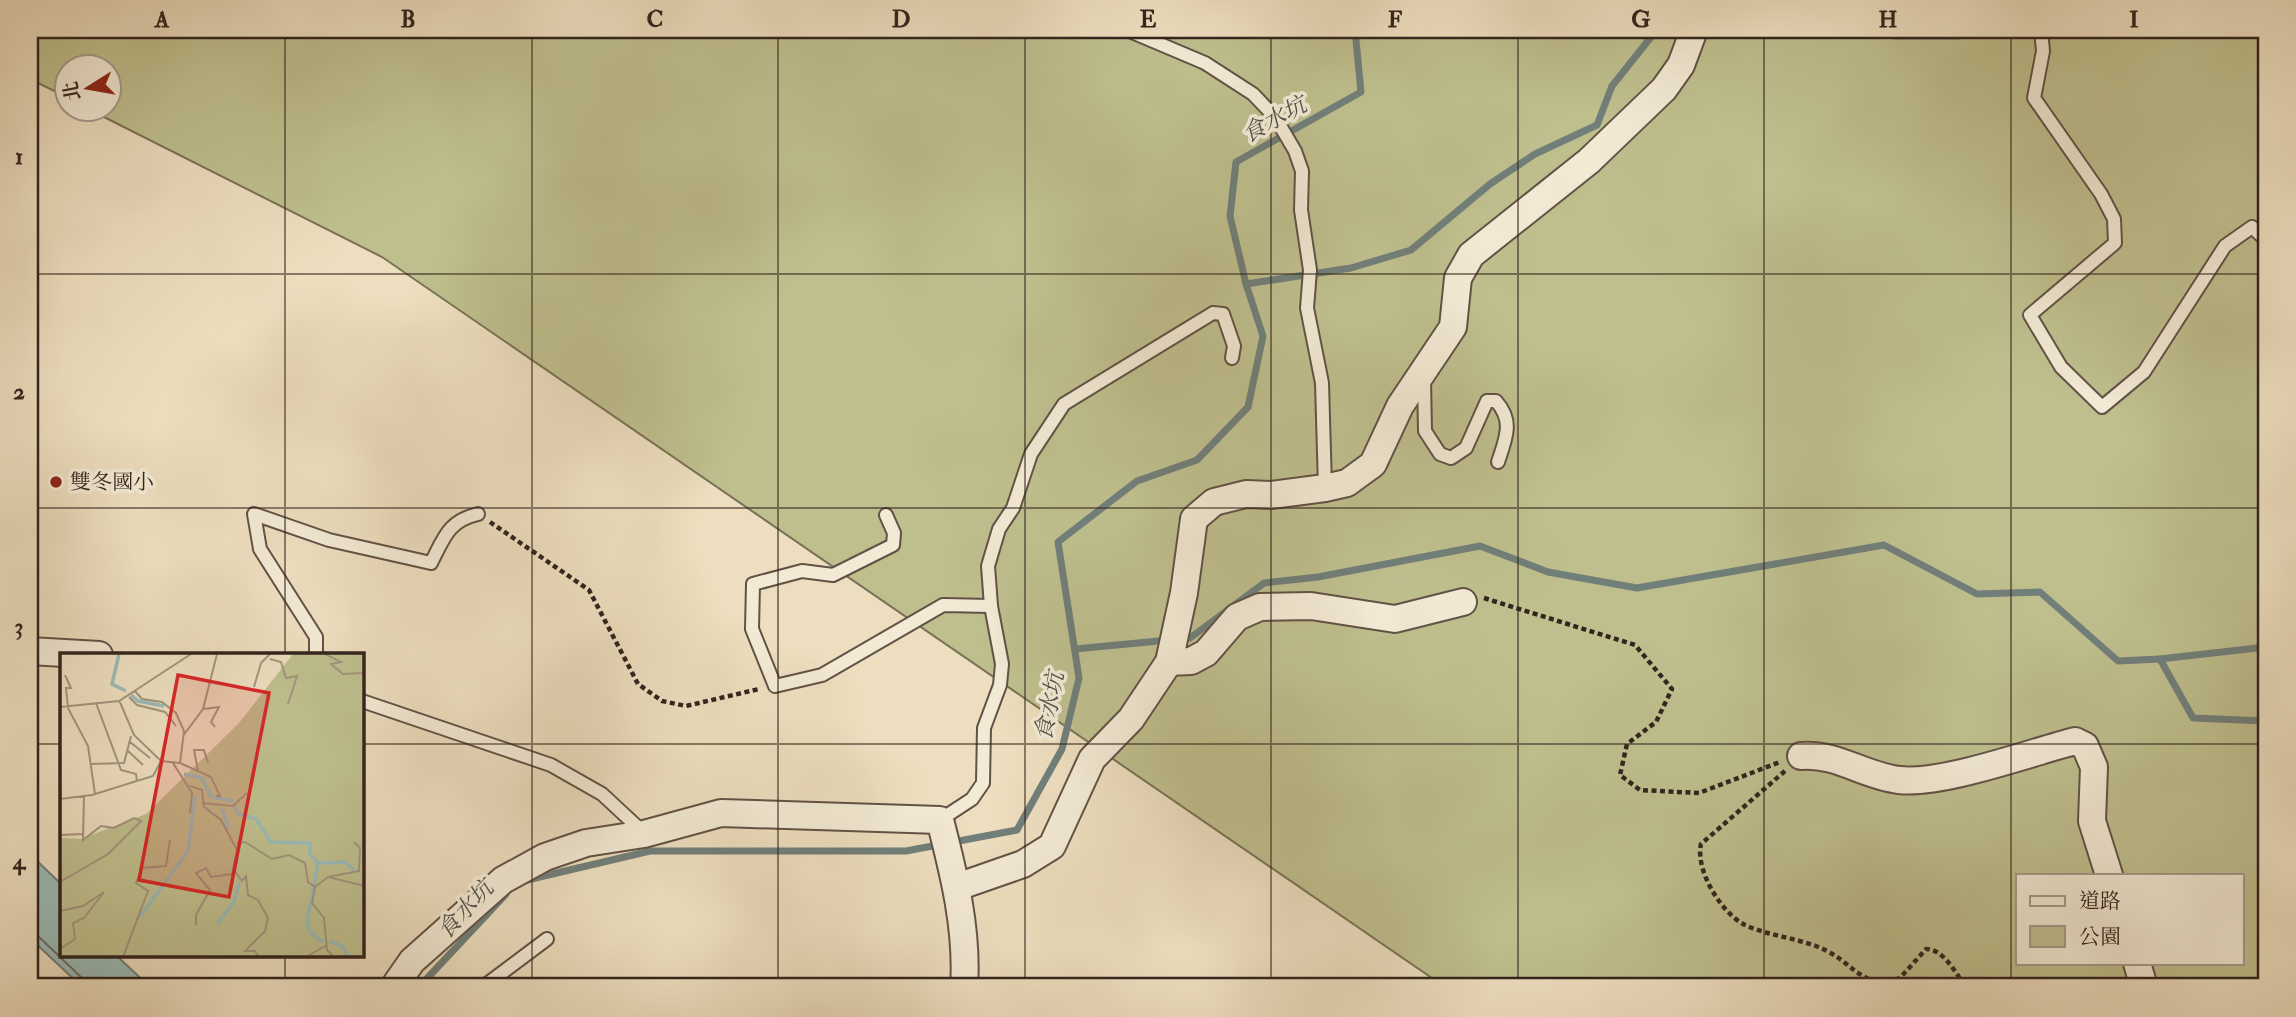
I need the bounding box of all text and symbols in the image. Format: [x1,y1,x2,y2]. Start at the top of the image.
text: A [154,5,170,34]
text: B [400,5,416,34]
text: C [647,5,663,34]
text: D [892,5,910,34]
text: E [1140,5,1157,34]
text: F [1388,5,1403,34]
text: G [1631,5,1651,34]
text: H [1879,5,1898,34]
text: I [2129,5,2139,34]
north arrow [52,52,122,122]
text: 北 [59,79,86,103]
water label: 食水坑 [1237,89,1314,149]
text: 1 [15,142,23,171]
text: 2 [13,377,25,406]
place label: 雙冬國小 [70,469,154,496]
marker: 雙冬國小 [48,474,64,490]
text: 3 [15,612,23,641]
inset map [60,653,364,958]
water label: 食水坑 [1029,667,1071,743]
text: 4 [12,847,27,876]
water label: 食水坑 [431,872,502,944]
legend [2016,874,2244,964]
text: 道路 [2079,888,2121,915]
text: 公園 [2079,924,2121,951]

